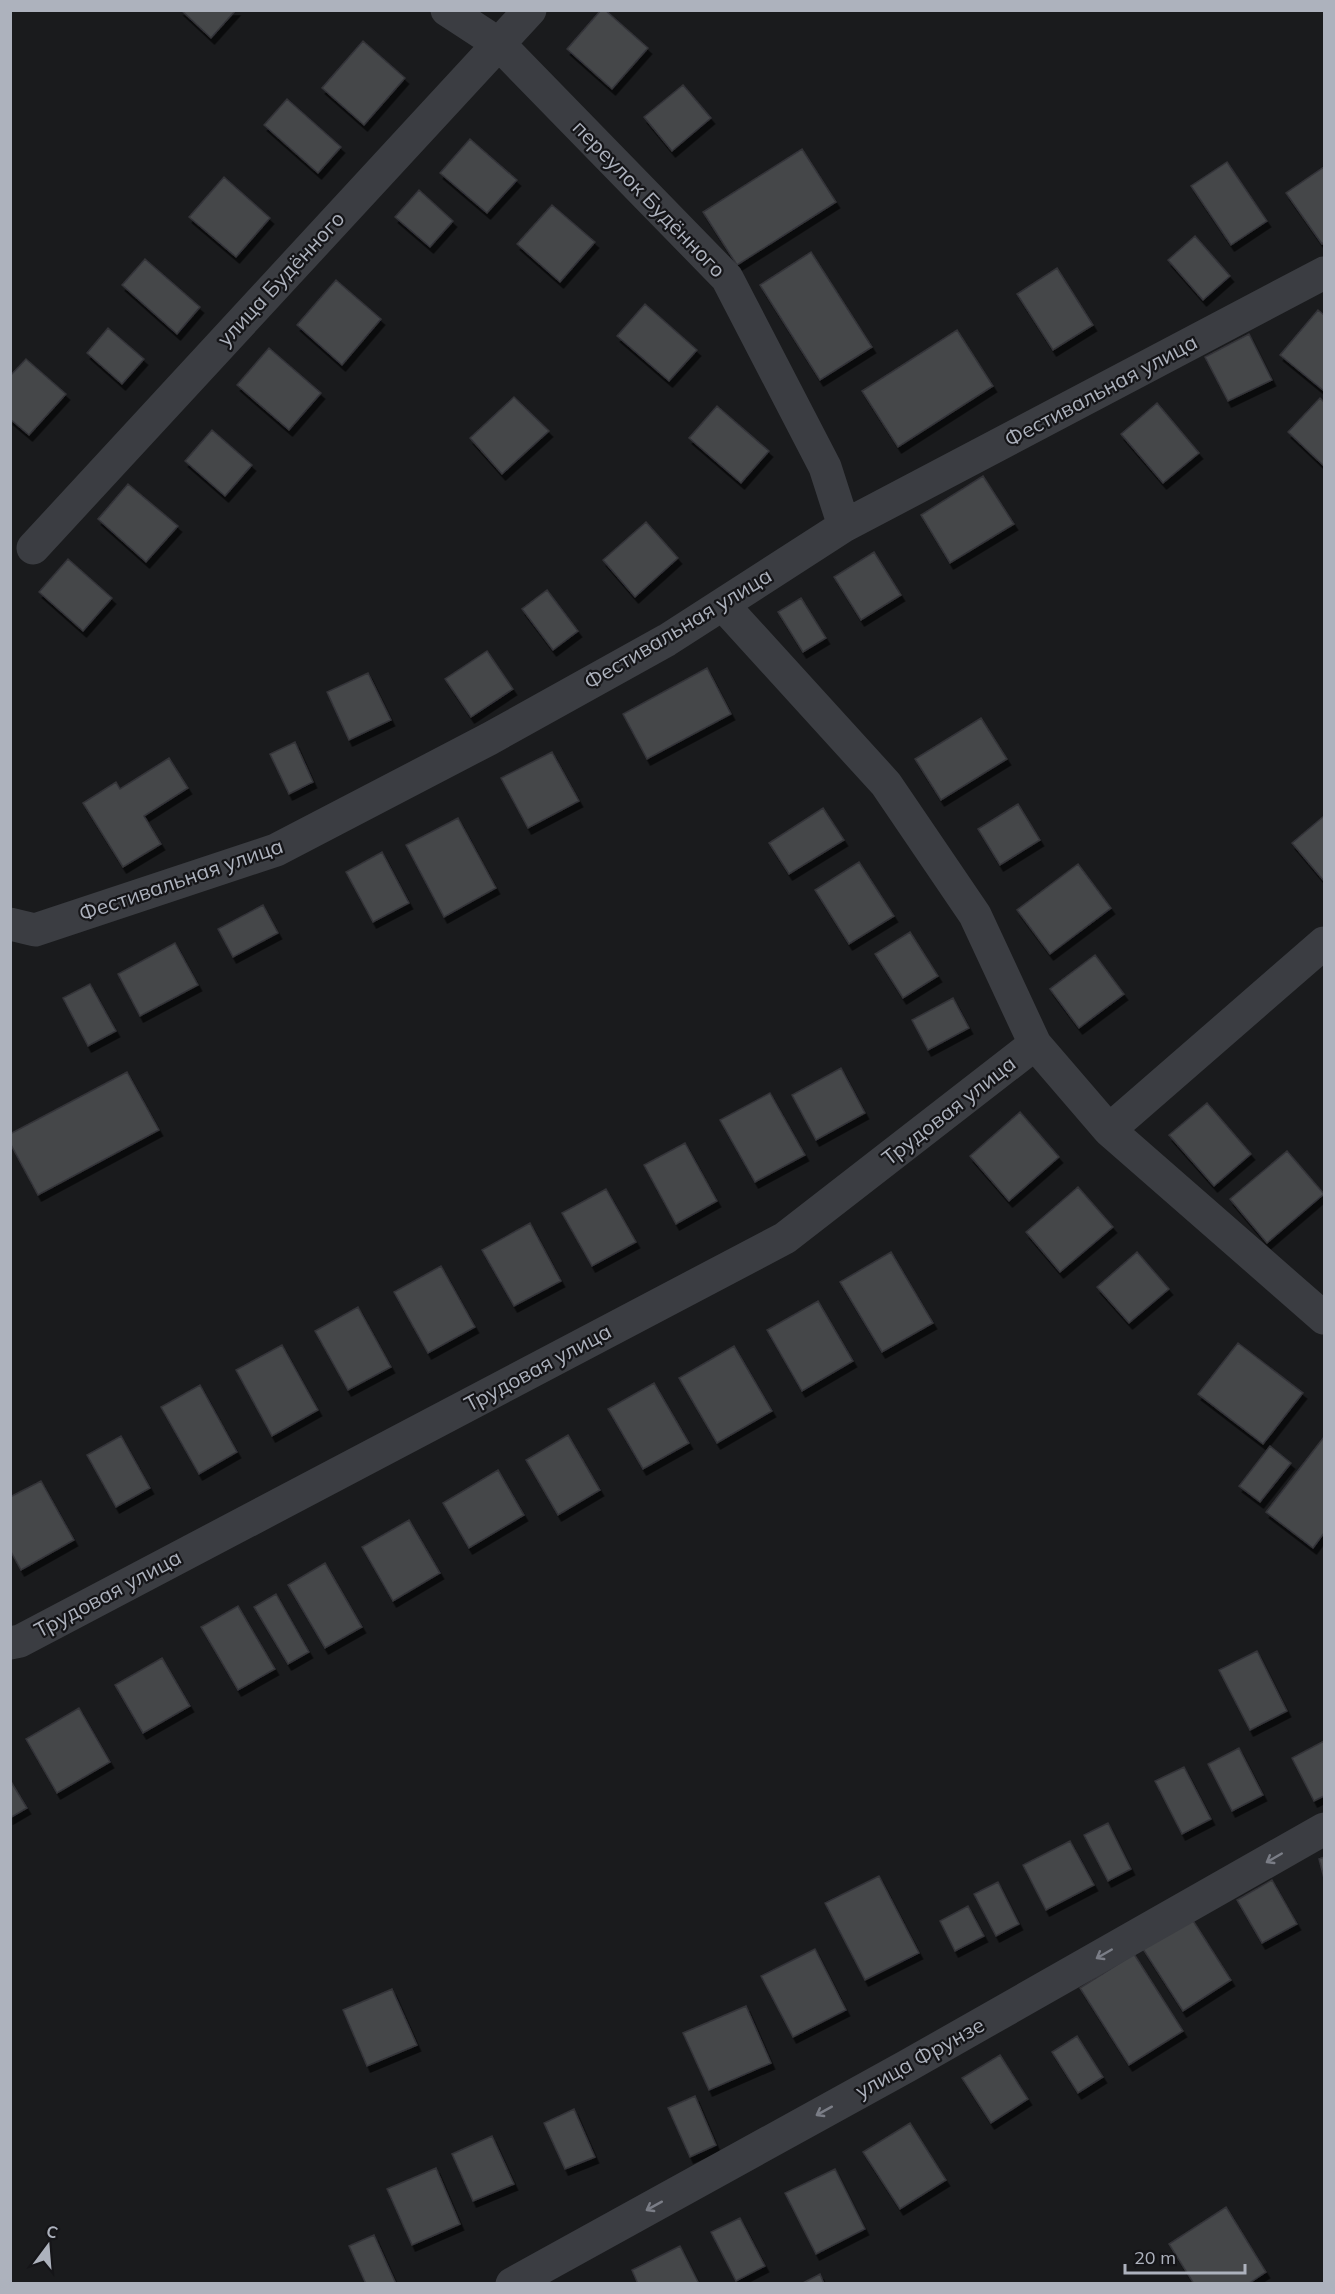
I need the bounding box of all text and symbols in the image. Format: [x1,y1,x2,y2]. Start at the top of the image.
street label: переулок Будённого [568,114,732,283]
street label: улица Будённого [211,205,350,351]
street label: Фестивальная улица [1000,328,1201,452]
street label: Фестивальная улица [579,562,776,695]
street label: Фестивальная улица [75,832,286,926]
street label: Трудовая улица [876,1050,1020,1170]
street label: Трудовая улица [460,1317,615,1417]
street label: Трудовая улица [30,1543,185,1643]
one-way arrow [1266,1852,1283,1864]
one-way arrow [1096,1948,1113,1960]
street label: улица Фрунзе [850,2011,989,2103]
one-way arrow [816,2106,834,2117]
one-way arrow [645,2201,663,2212]
north arrow [18,2216,78,2276]
text: С [44,2220,60,2243]
scale bar [1125,2237,1245,2275]
text: 20 m [1134,2246,1176,2269]

